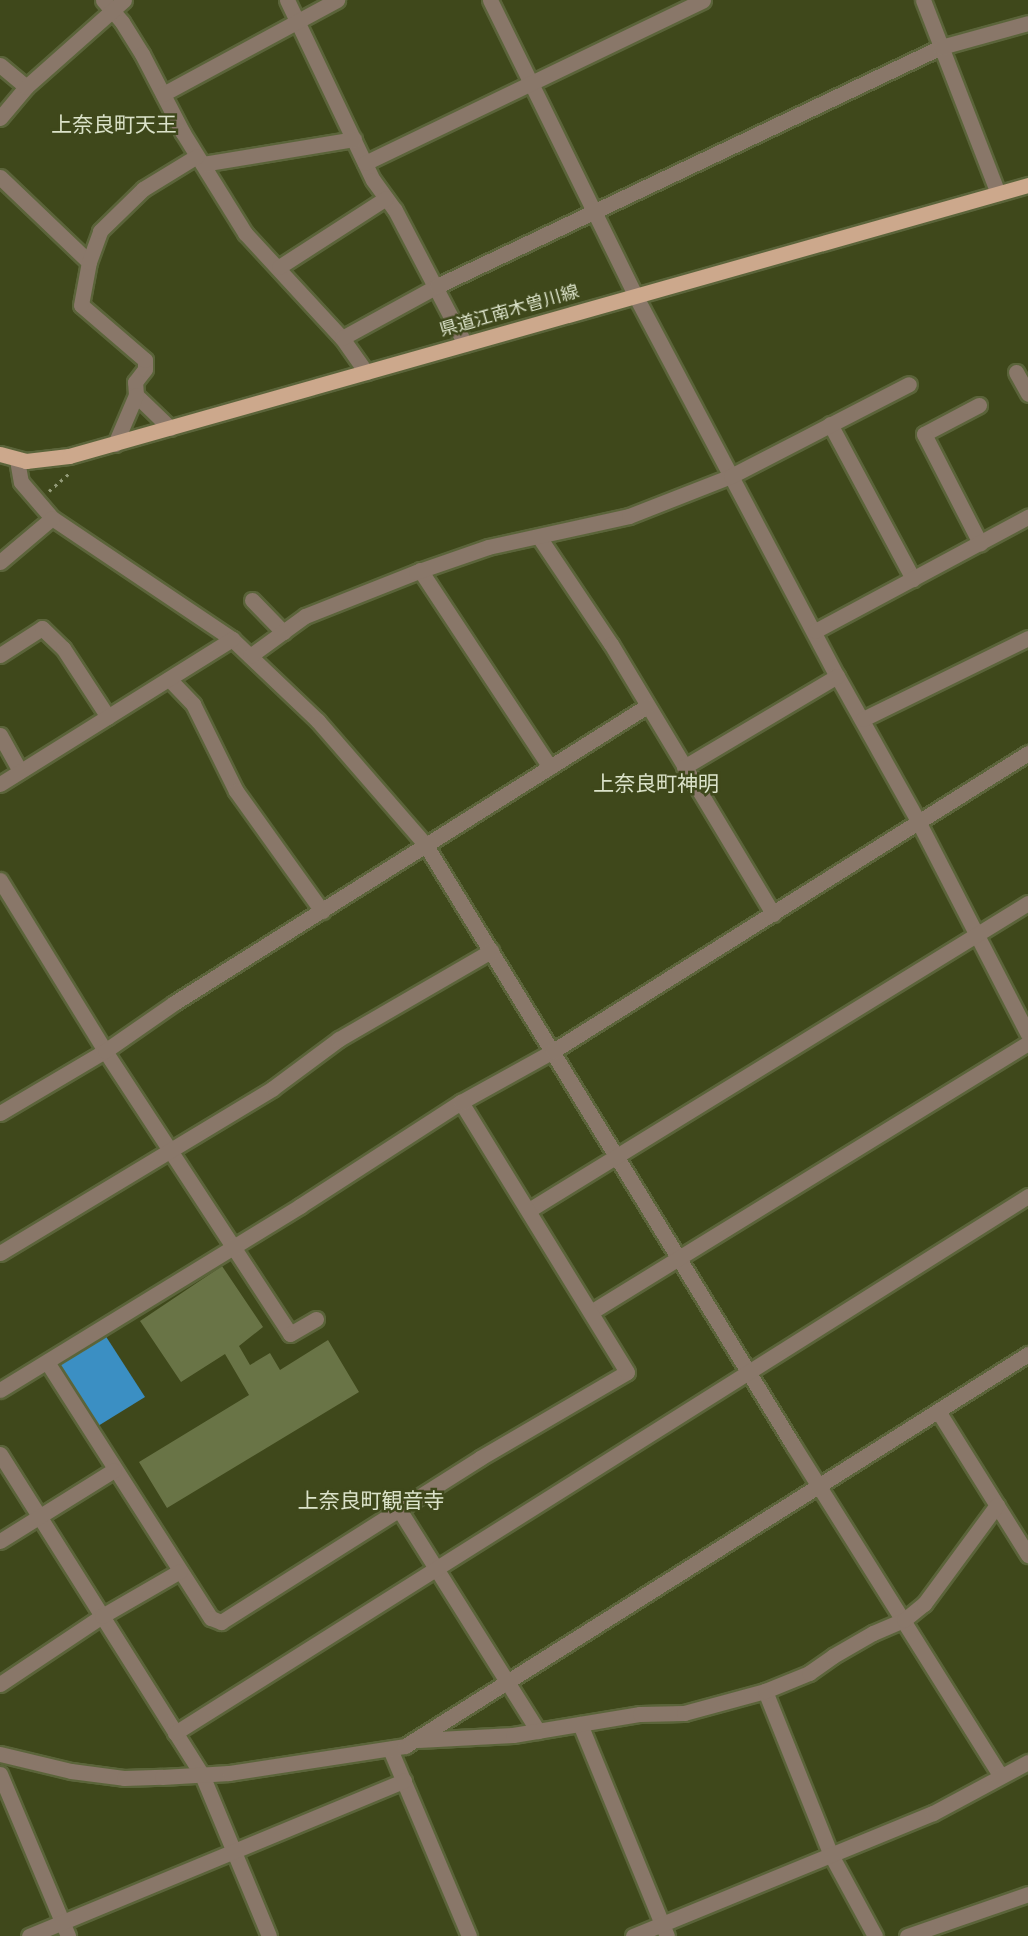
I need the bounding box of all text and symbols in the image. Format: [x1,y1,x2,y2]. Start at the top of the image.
district label: 上奈良町天王 [51,111,177,137]
street label: 県道江南木曽川線 [437,281,581,341]
district label: 上奈良町神明 [593,770,719,796]
district label: 上奈良町観音寺 [298,1487,444,1513]

